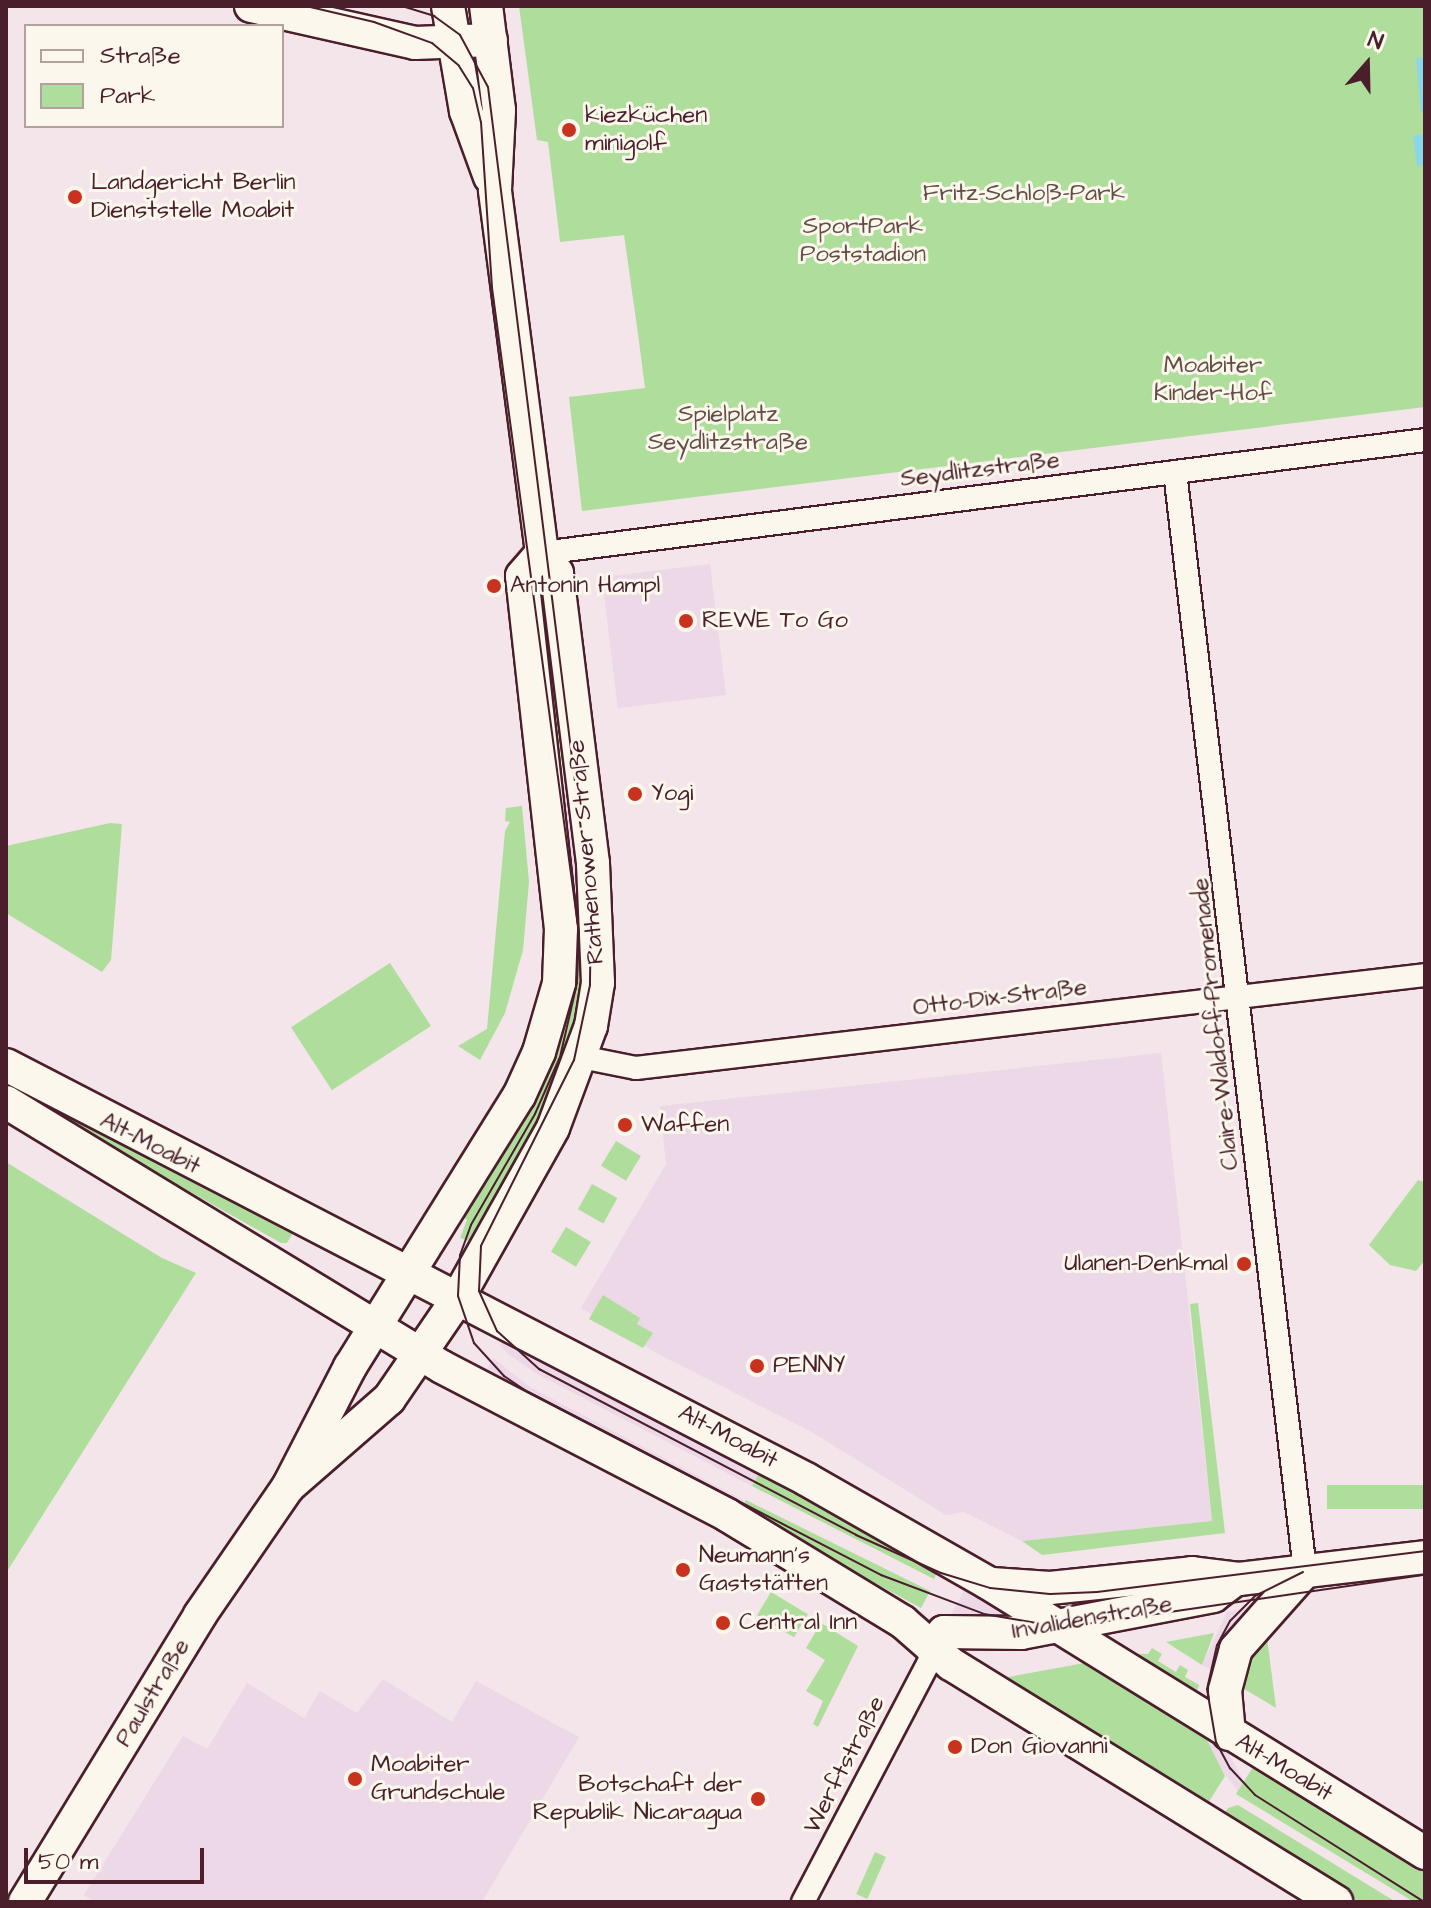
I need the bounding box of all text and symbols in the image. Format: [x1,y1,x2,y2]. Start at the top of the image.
legend [24,24,284,128]
north arrow [1327,24,1407,104]
text: N [1364,24,1387,58]
text: Straße [100,39,181,73]
text: Park [100,79,156,113]
place label: kiezküchen minigolf [585,102,707,158]
marker: kiezküchen minigolf [560,121,578,139]
place label: Landgericht Berlin Dienststelle Moabit [91,169,295,225]
park label: Fritz-Schloß-Park [923,180,1125,208]
marker: Landgericht Berlin Dienststelle Moabit [66,188,84,206]
park label: SportPark Poststadion [800,213,926,269]
park label: Moabiter Kinder-Hof [1154,352,1272,408]
park label: Spielplatz Seydlitzstraße [648,401,808,457]
street label: Seydlitzstraße [899,446,1061,494]
place label: Antonin Hampl [510,572,660,600]
marker: Antonin Hampl [485,577,503,595]
place label: REWE To Go [702,607,848,635]
marker: REWE To Go [677,612,695,630]
street label: Rathenower Straße [563,739,611,965]
place label: Yogi [651,780,693,808]
marker: Yogi [626,785,644,803]
street label: Claire-Waldoff-Promenade [1186,876,1246,1172]
street label: Otto-Dix-Straße [911,973,1089,1023]
street label: Alt-Moabit [95,1106,205,1182]
place label: Waffen [641,1111,729,1139]
marker: Waffen [616,1116,634,1134]
place label: Ulanen-Denkmal [1064,1250,1228,1278]
marker: Ulanen-Denkmal [1235,1255,1253,1273]
place label: PENNY [773,1352,845,1380]
marker: PENNY [748,1357,766,1375]
street label: Alt-Moabit [673,1399,783,1475]
place label: Neumann's Gaststätten [699,1542,828,1598]
marker: Neumann's Gaststätten [674,1561,692,1579]
street label: Invalidenstraße [1010,1590,1174,1646]
place label: Central Inn [739,1609,857,1637]
marker: Central Inn [714,1614,732,1632]
street label: Paulstraße [110,1634,196,1752]
street label: Werftstraße [798,1692,892,1838]
street label: Alt-Moabit [1230,1728,1338,1808]
place label: Don Giovanni [971,1733,1108,1761]
marker: Don Giovanni [946,1738,964,1756]
place label: Moabiter Grundschule [371,1751,505,1807]
marker: Moabiter Grundschule [346,1770,364,1788]
place label: Botschaft der Republik Nicaragua [533,1771,742,1827]
marker: Botschaft der Republik Nicaragua [749,1790,767,1808]
scale bar [28,1832,208,1882]
text: 50 m [38,1845,98,1879]

